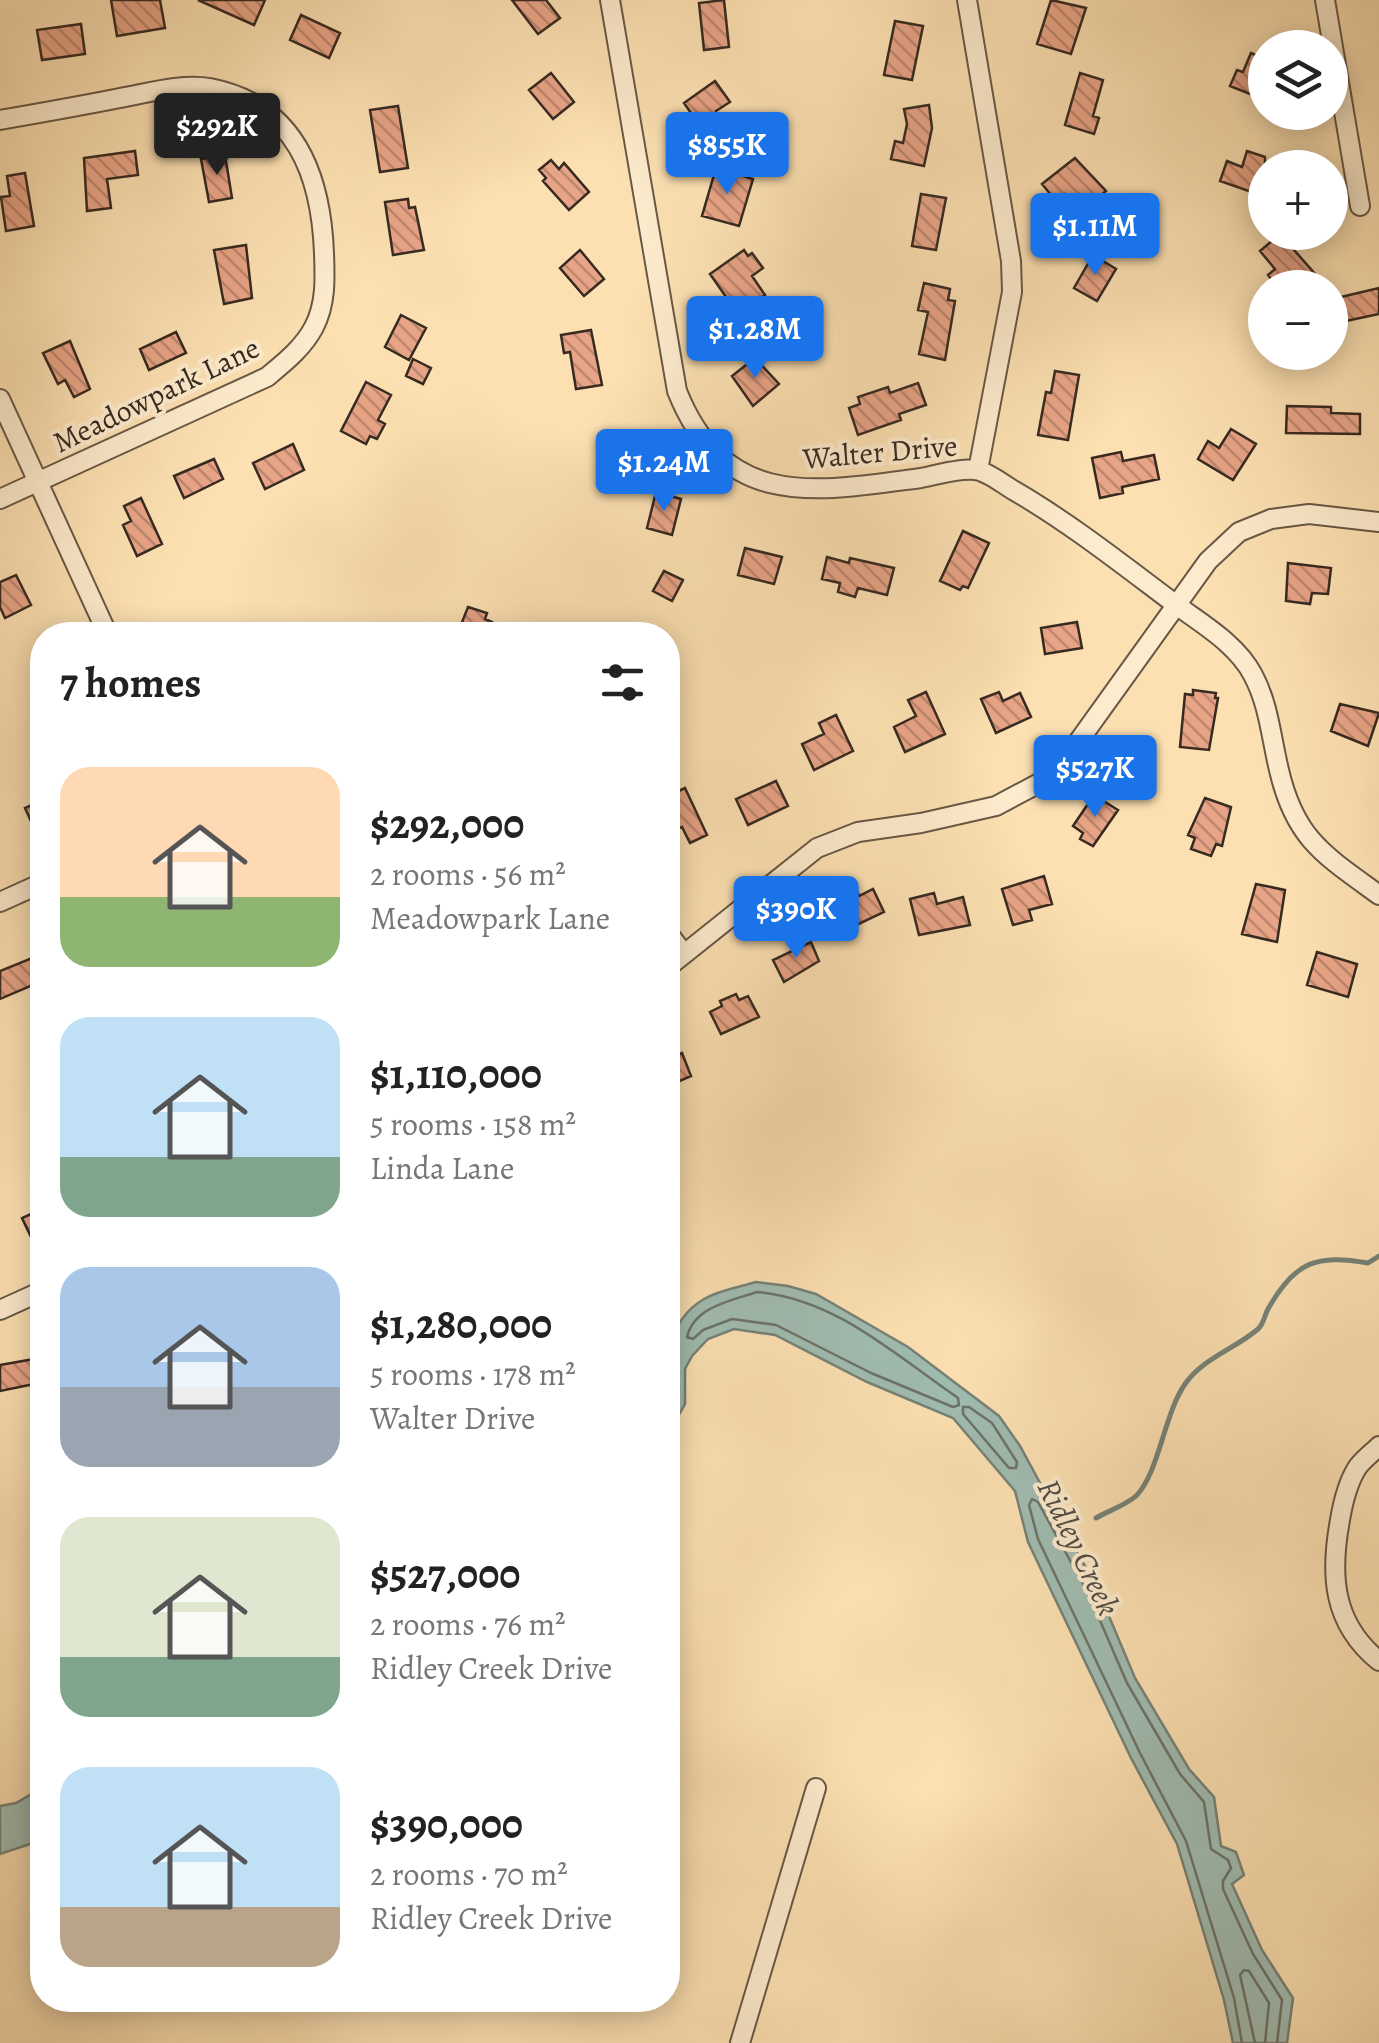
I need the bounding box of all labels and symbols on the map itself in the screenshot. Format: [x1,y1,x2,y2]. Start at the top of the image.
pin: $292K [147,93,287,178]
pin: $855K [657,112,797,197]
pin: $1.11M [1014,193,1176,278]
pin: $1.28M [674,296,836,381]
street label: Meadowpark Lane [46,328,266,462]
street label: Walter Drive [800,425,959,479]
pin: $1.24M [583,429,745,514]
pin: $527K [1025,735,1165,820]
pin: $390K [726,876,866,961]
water label: Ridley Creek [1027,1471,1131,1623]

